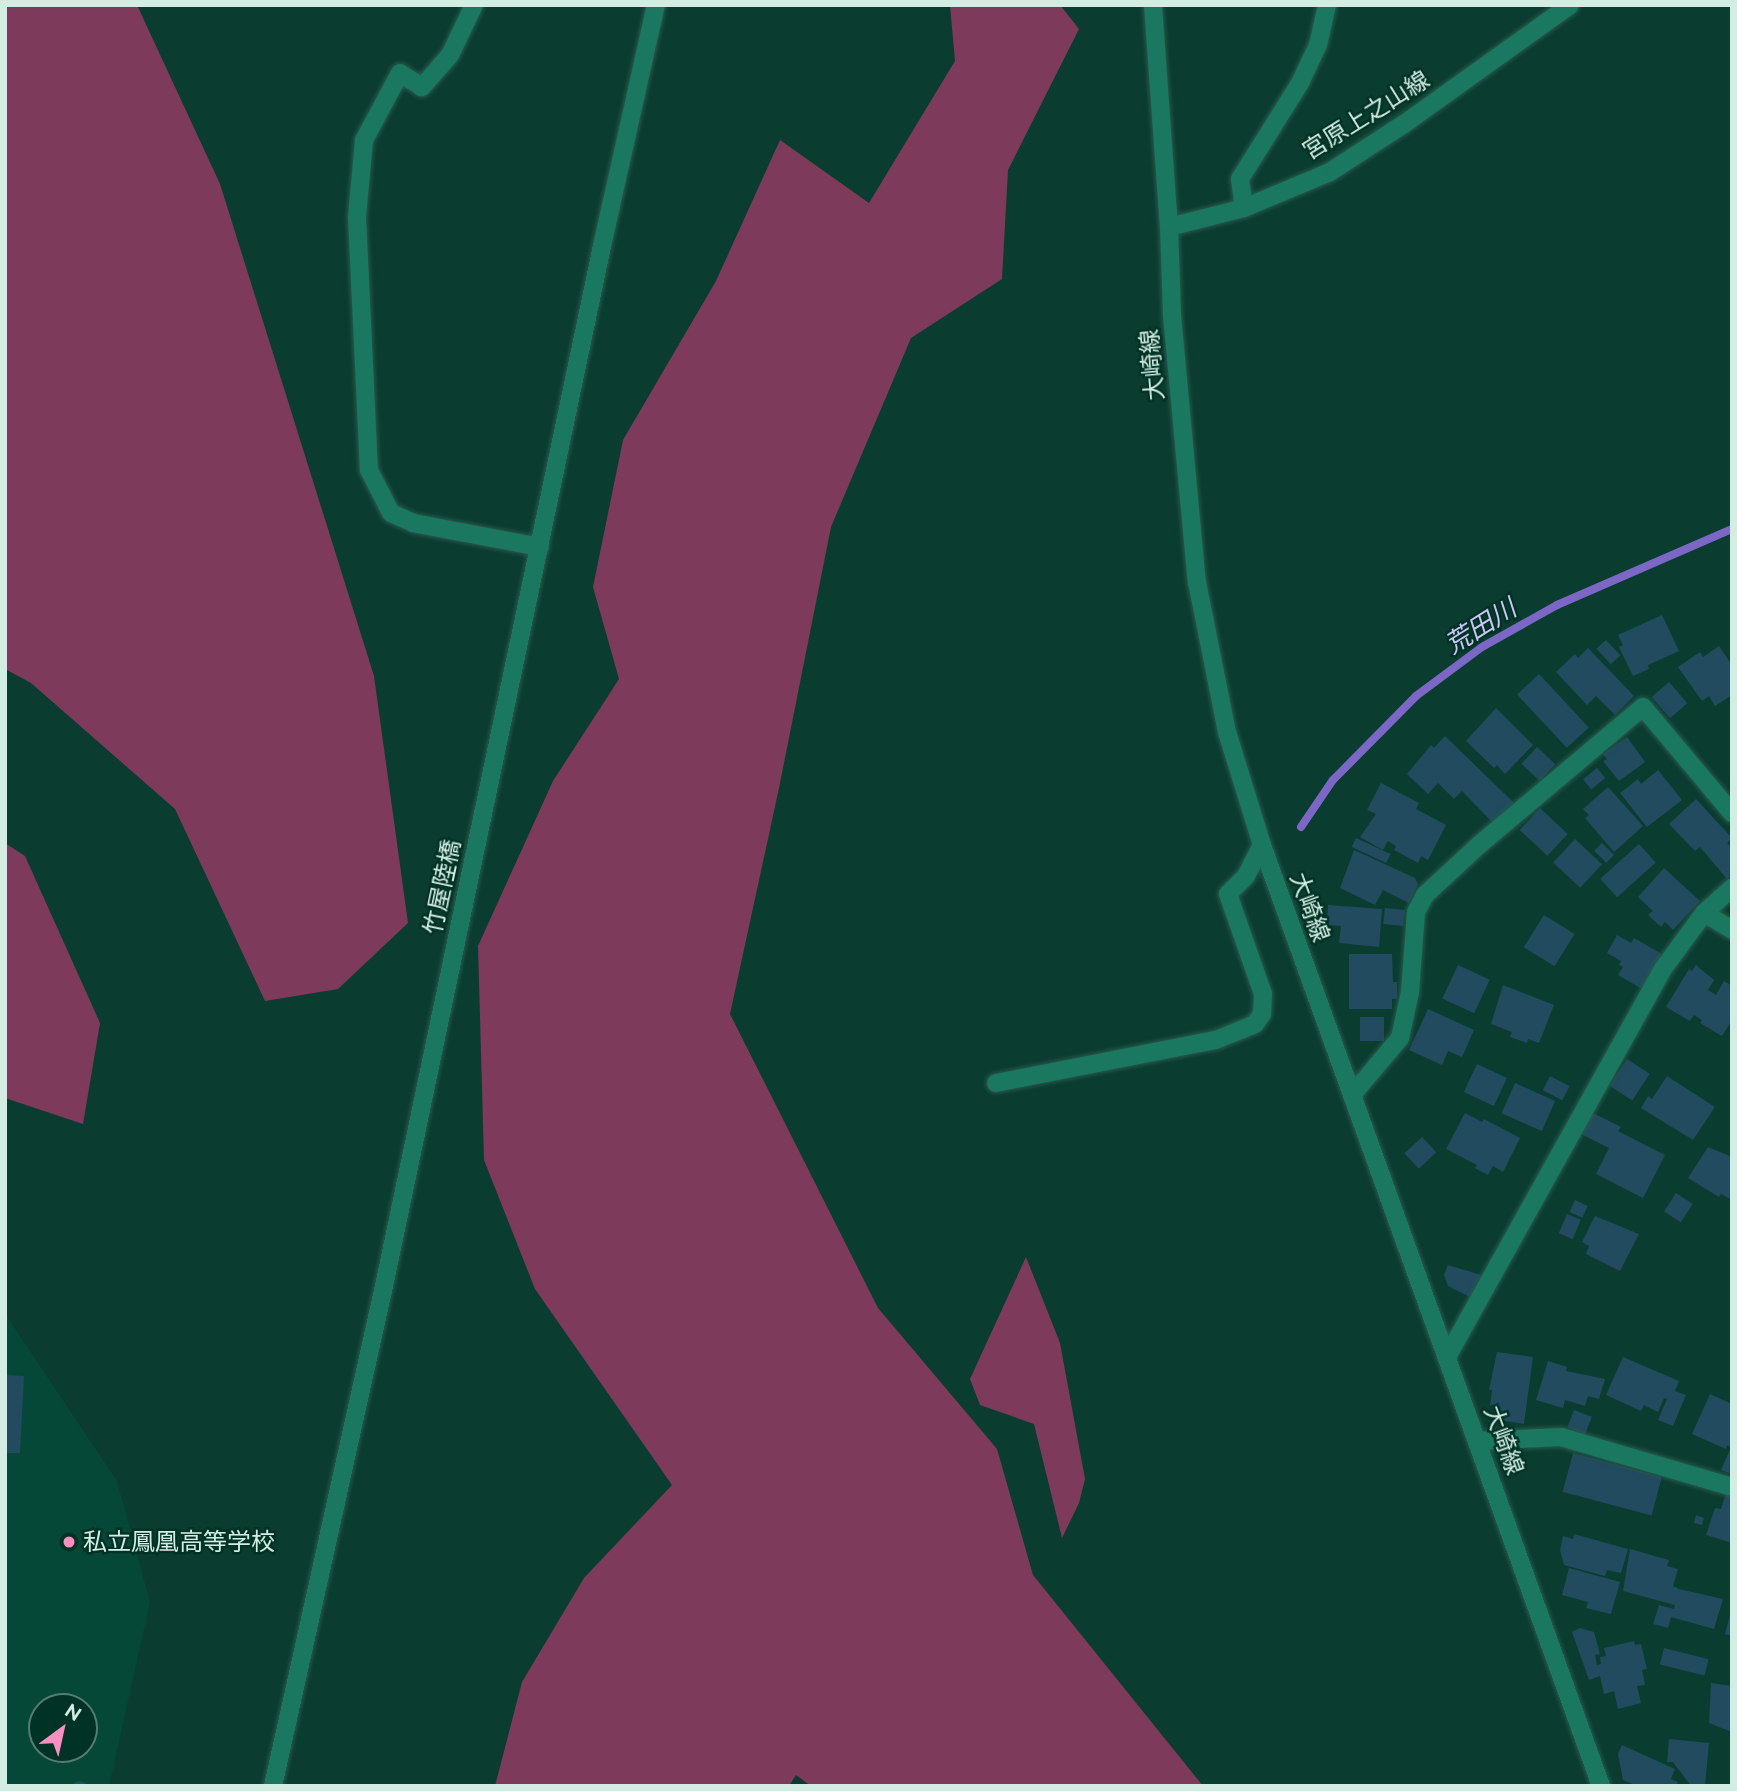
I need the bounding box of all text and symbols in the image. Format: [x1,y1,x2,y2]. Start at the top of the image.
street label: 宮原上之山線 [1297,65,1435,165]
street label: 大崎線 [1135,328,1169,402]
water label: 荒田川 [1440,593,1522,661]
street label: 竹屋陸橋 [418,837,466,937]
street label: 大崎線 [1284,868,1336,946]
street label: 大崎線 [1478,1401,1530,1479]
place label: 私立鳳凰高等学校 [83,1528,275,1556]
marker: 私立鳳凰高等学校 [61,1534,77,1550]
north arrow [28,1693,98,1763]
text: N [61,1699,85,1725]

